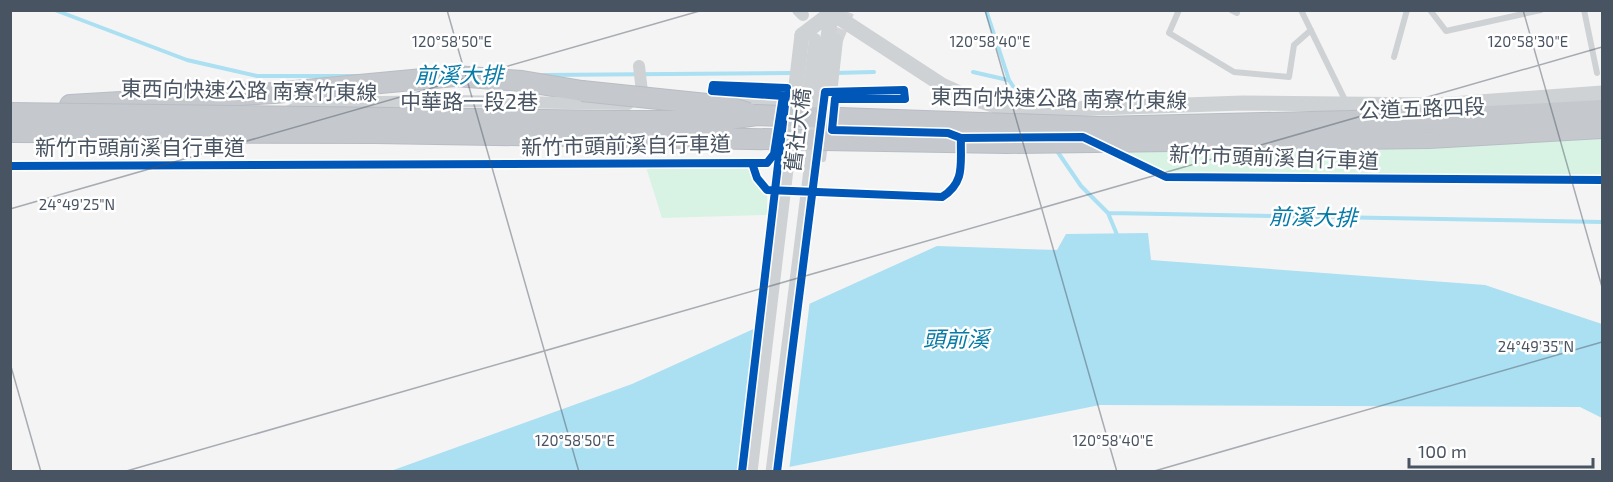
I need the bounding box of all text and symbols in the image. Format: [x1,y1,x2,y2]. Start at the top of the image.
text: 120°58'50"E [412,32,492,50]
text: 120°58'40"E [950,32,1030,50]
text: 120°58'30"E [1488,32,1568,50]
water label: 前溪大排 [415,61,506,87]
street label: 東西向快速公路 南寮竹東線 [120,75,378,104]
street label: 東西向快速公路 南寮竹東線 [930,83,1188,112]
street label: 舊社大橋 [779,87,814,173]
street label: 中華路一段2巷 [400,88,538,113]
street label: 公道五路四段 [1359,93,1485,122]
street label: 新竹市頭前溪自行車道 [521,130,731,159]
street label: 新竹市頭前溪自行車道 [35,134,245,159]
street label: 新竹市頭前溪自行車道 [1169,140,1379,173]
text: 24°49'25"N [39,195,115,213]
water label: 前溪大排 [1269,202,1360,230]
water label: 頭前溪 [923,325,992,351]
text: 24°49'35"N [1498,337,1574,355]
text: 120°58'50"E [535,431,615,449]
text: 120°58'40"E [1073,431,1153,449]
scale bar [1409,431,1594,469]
text: 100 m [1418,440,1467,462]

